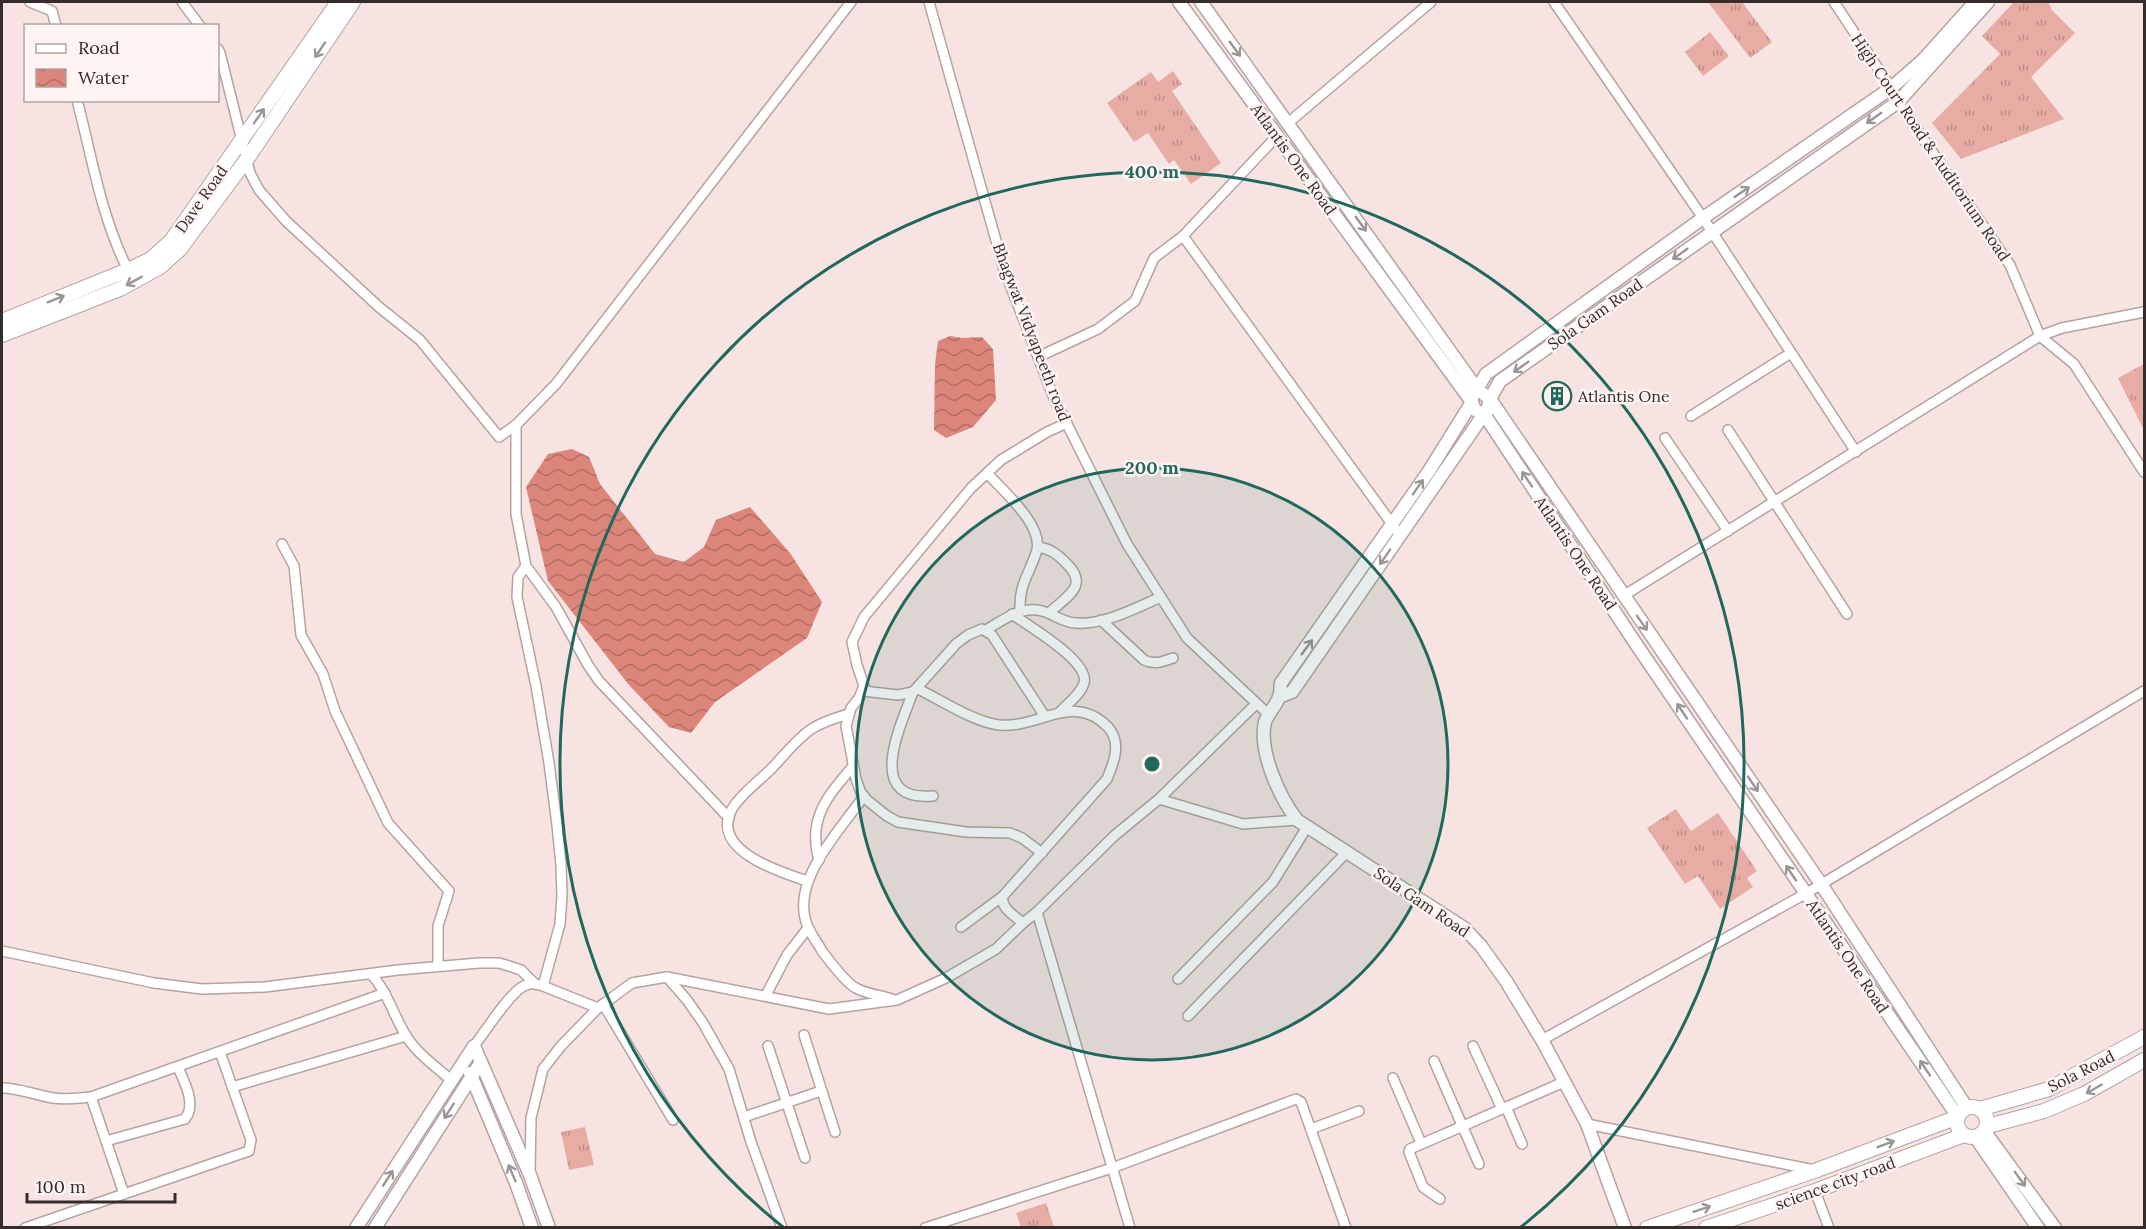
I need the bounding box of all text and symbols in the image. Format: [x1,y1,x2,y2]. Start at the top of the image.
legend [24,24,219,102]
street label: High Court Road & Auditorium Road [1847,29,2015,265]
text: Road [78,36,120,59]
one-way arrow [1229,40,1241,57]
one-way arrow [314,41,326,57]
text: Water [78,66,129,89]
street label: Atlantis One Road [1246,99,1341,219]
one-way arrow [253,108,265,125]
one-way arrow [1867,112,1883,124]
text: 400 m [1125,160,1179,183]
street label: Dave Road [170,161,232,237]
one-way arrow [1733,186,1749,198]
one-way arrow [1355,216,1367,232]
street label: Bhagwat Vidyapeeth road [989,240,1075,424]
one-way arrow [1672,248,1689,260]
street label: Sola Gam Road [1544,274,1647,354]
one-way arrow [126,275,143,287]
one-way arrow [46,293,64,304]
one-way arrow [1513,361,1529,373]
building icon: Atlantis One [1541,380,1573,412]
place label: Atlantis One [1577,386,1670,406]
text: 200 m [1125,456,1179,479]
one-way arrow [1521,471,1533,488]
one-way arrow [1412,479,1424,495]
street label: Atlantis One Road [1530,491,1622,614]
one-way arrow [1379,549,1391,565]
one-way arrow [1636,615,1648,631]
one-way arrow [1301,639,1313,655]
one-way arrow [1676,704,1688,720]
centre of rings [1142,754,1162,774]
one-way arrow [1747,775,1759,792]
street label: Sola Gam Road [1370,863,1474,942]
one-way arrow [1785,865,1797,882]
street label: Atlantis One Road [1802,894,1894,1017]
street label: Sola Road [2044,1045,2118,1096]
one-way arrow [1919,1061,1931,1077]
one-way arrow [2086,1083,2103,1095]
one-way arrow [443,1102,455,1119]
one-way arrow [1876,1137,1895,1148]
street label: science city road [1772,1152,1898,1214]
one-way arrow [506,1164,517,1182]
scale bar [27,1166,176,1204]
one-way arrow [382,1170,394,1187]
one-way arrow [2014,1170,2026,1186]
text: 100 m [36,1175,86,1198]
one-way arrow [1693,1202,1711,1213]

